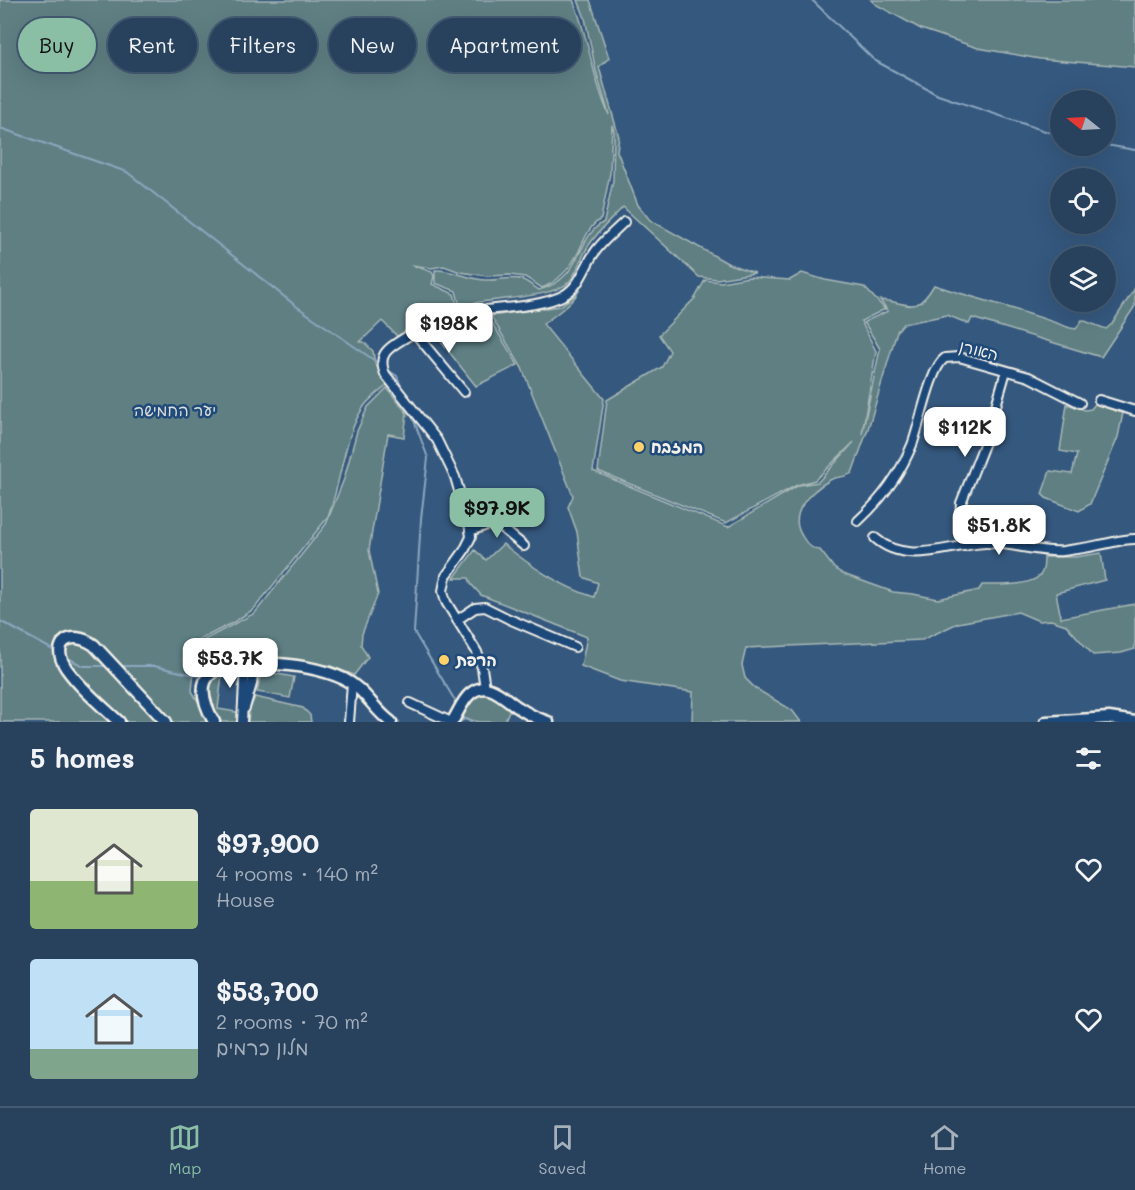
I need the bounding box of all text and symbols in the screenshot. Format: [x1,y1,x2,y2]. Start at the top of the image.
chip: Buy [18,18,96,72]
chip: Rent [108,18,197,72]
chip: Filters [209,18,317,72]
chip: New [329,18,416,72]
chip: Apartment [428,18,581,72]
north arrow [1050,90,1116,156]
map controls [1050,90,1116,312]
button: locate [1050,168,1116,234]
button: layers [1050,246,1116,312]
pin: $198K [407,303,491,354]
text: $198K [420,309,478,335]
street label: האורן [957,335,1001,365]
park label: יער החמישה [134,399,216,420]
pin: $112K [923,407,1007,458]
text: $112K [938,413,992,439]
place label: המזבח [651,436,703,457]
marker: המזבח [632,440,646,454]
pin: $97.9K [448,488,546,539]
text: $97.9K [464,494,530,520]
pin: $51.8K [950,505,1048,556]
text: $51.8K [967,511,1031,537]
pin: $53.7K [181,638,279,689]
text: $53.7K [197,644,263,670]
place label: הרפת [455,649,497,670]
marker: הרפת [437,653,451,667]
text: 5 homes [30,741,135,775]
icon: filters [1072,742,1105,775]
text: $97,900 [216,826,319,860]
icon: home [78,833,150,905]
icon: heart [1072,853,1105,886]
text: 4 rooms · 140 m² [216,860,378,886]
text: House [216,886,275,912]
text: $53,700 [216,974,319,1008]
icon: home [78,983,150,1055]
icon: heart [1072,1003,1105,1036]
text: 2 rooms · 70 m² [216,1008,368,1034]
text: מלון כרמים [216,1034,309,1060]
tab: Map [168,1121,201,1178]
tab: Saved [538,1121,586,1178]
tab: Home [923,1121,966,1178]

